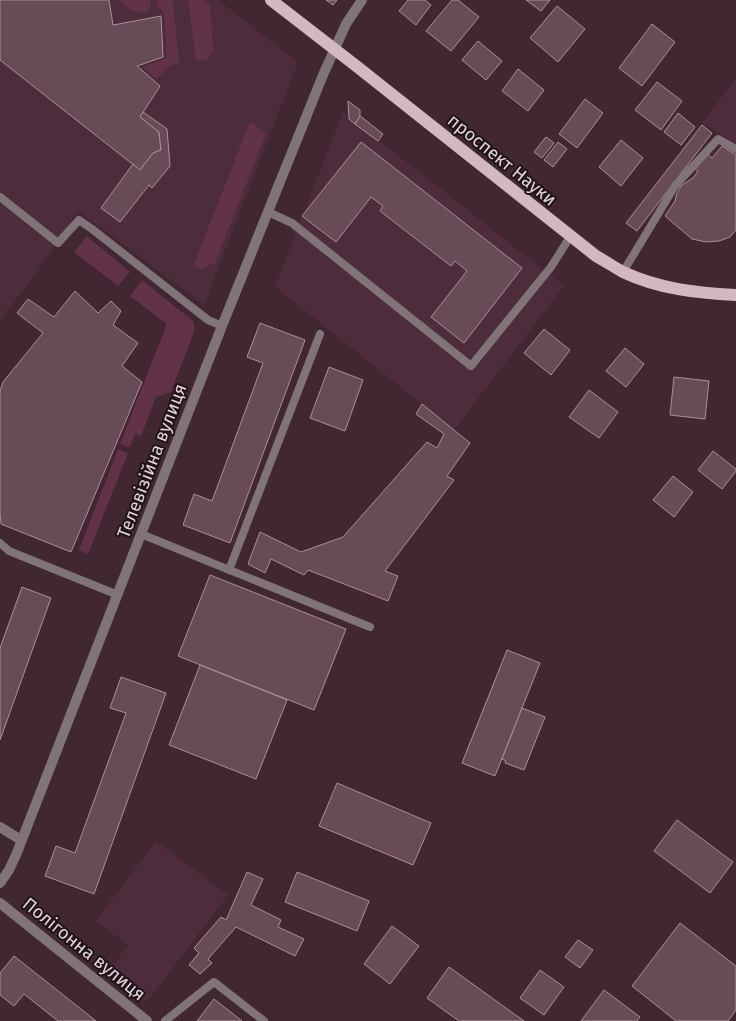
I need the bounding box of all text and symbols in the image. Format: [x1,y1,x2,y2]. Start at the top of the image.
street label: проспект Науки [443,109,561,211]
street label: Телевізійна вулиця [112,381,192,541]
street label: Полігонна вулиця [18,893,150,1005]

